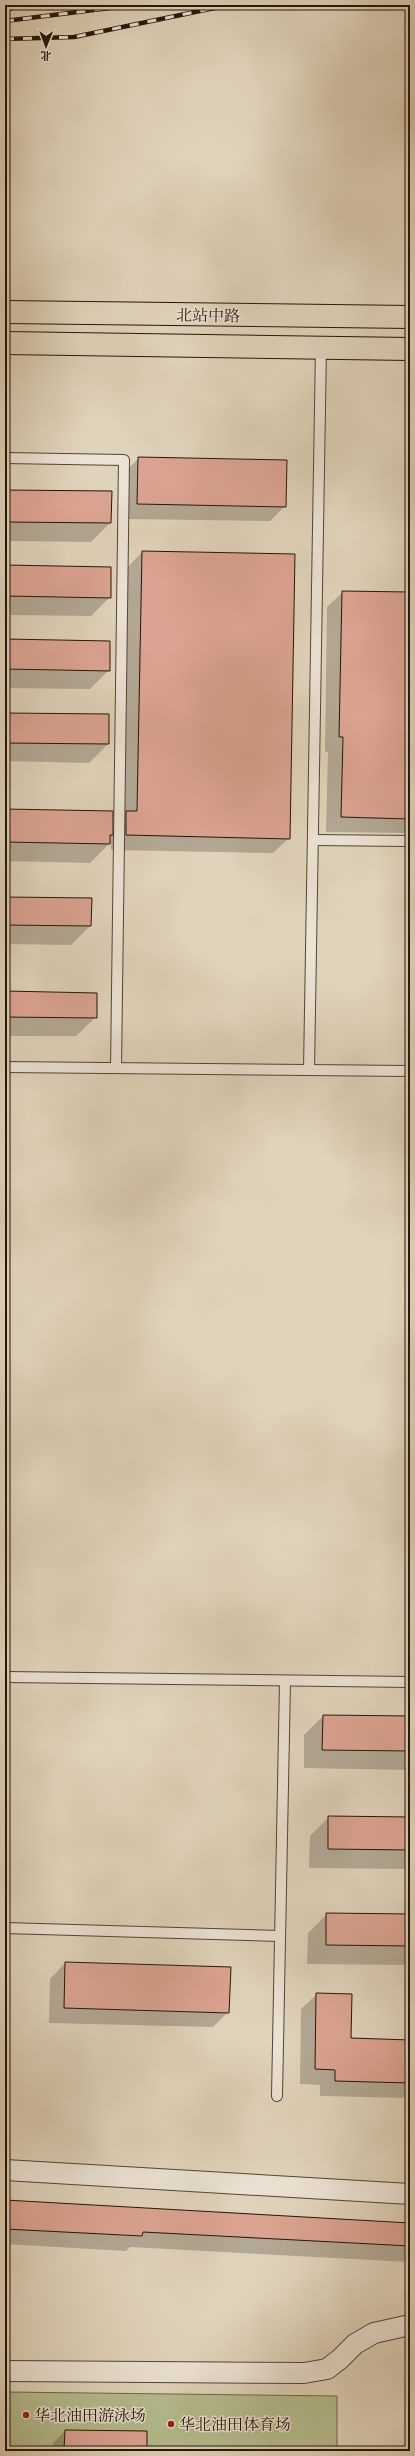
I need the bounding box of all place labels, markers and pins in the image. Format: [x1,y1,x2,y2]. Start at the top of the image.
place label: 华北油田游泳场 [34,2407,146,2427]
marker: 华北油田游泳场 [21,2410,31,2420]
place label: 华北油田体育场 [179,2416,291,2436]
marker: 华北油田体育场 [166,2419,176,2429]

